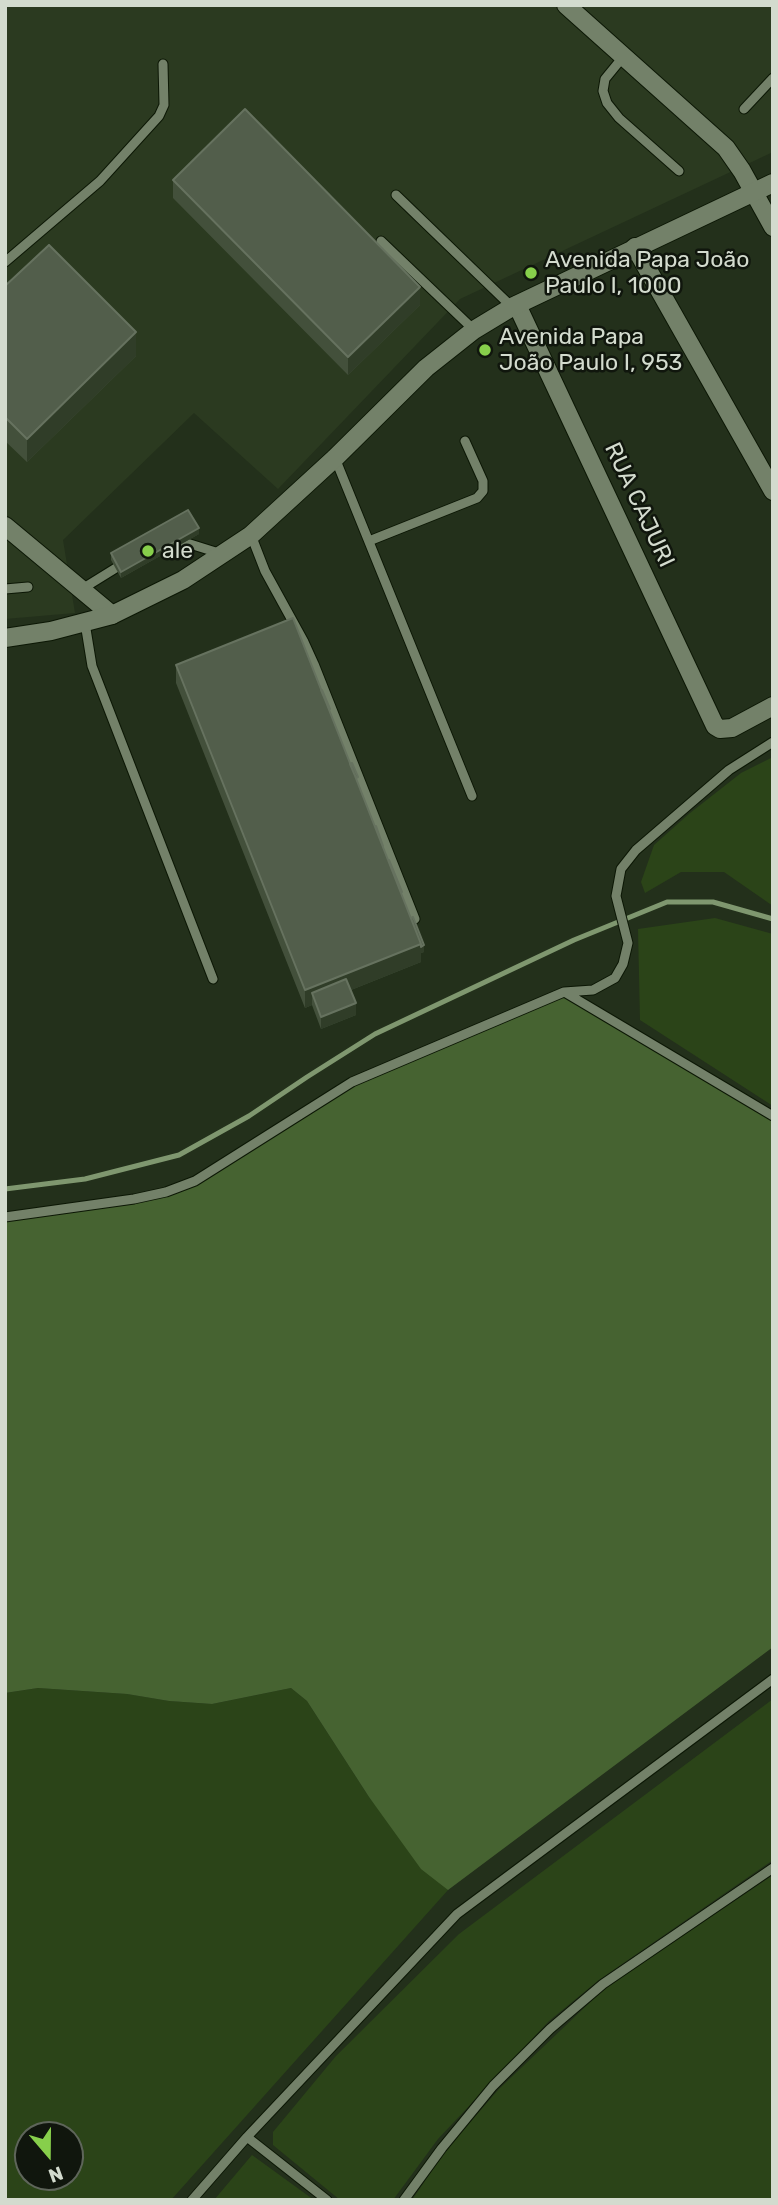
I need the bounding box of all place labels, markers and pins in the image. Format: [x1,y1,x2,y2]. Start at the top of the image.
place label: Avenida Papa João Paulo I, 1000 [545,246,749,300]
marker: Avenida Papa João Paulo I, 1000 [523,265,539,281]
place label: Avenida Papa João Paulo I, 953 [499,323,682,377]
marker: Avenida Papa João Paulo I, 953 [477,342,493,358]
place label: ale [162,537,193,565]
marker: ale [140,543,156,559]

